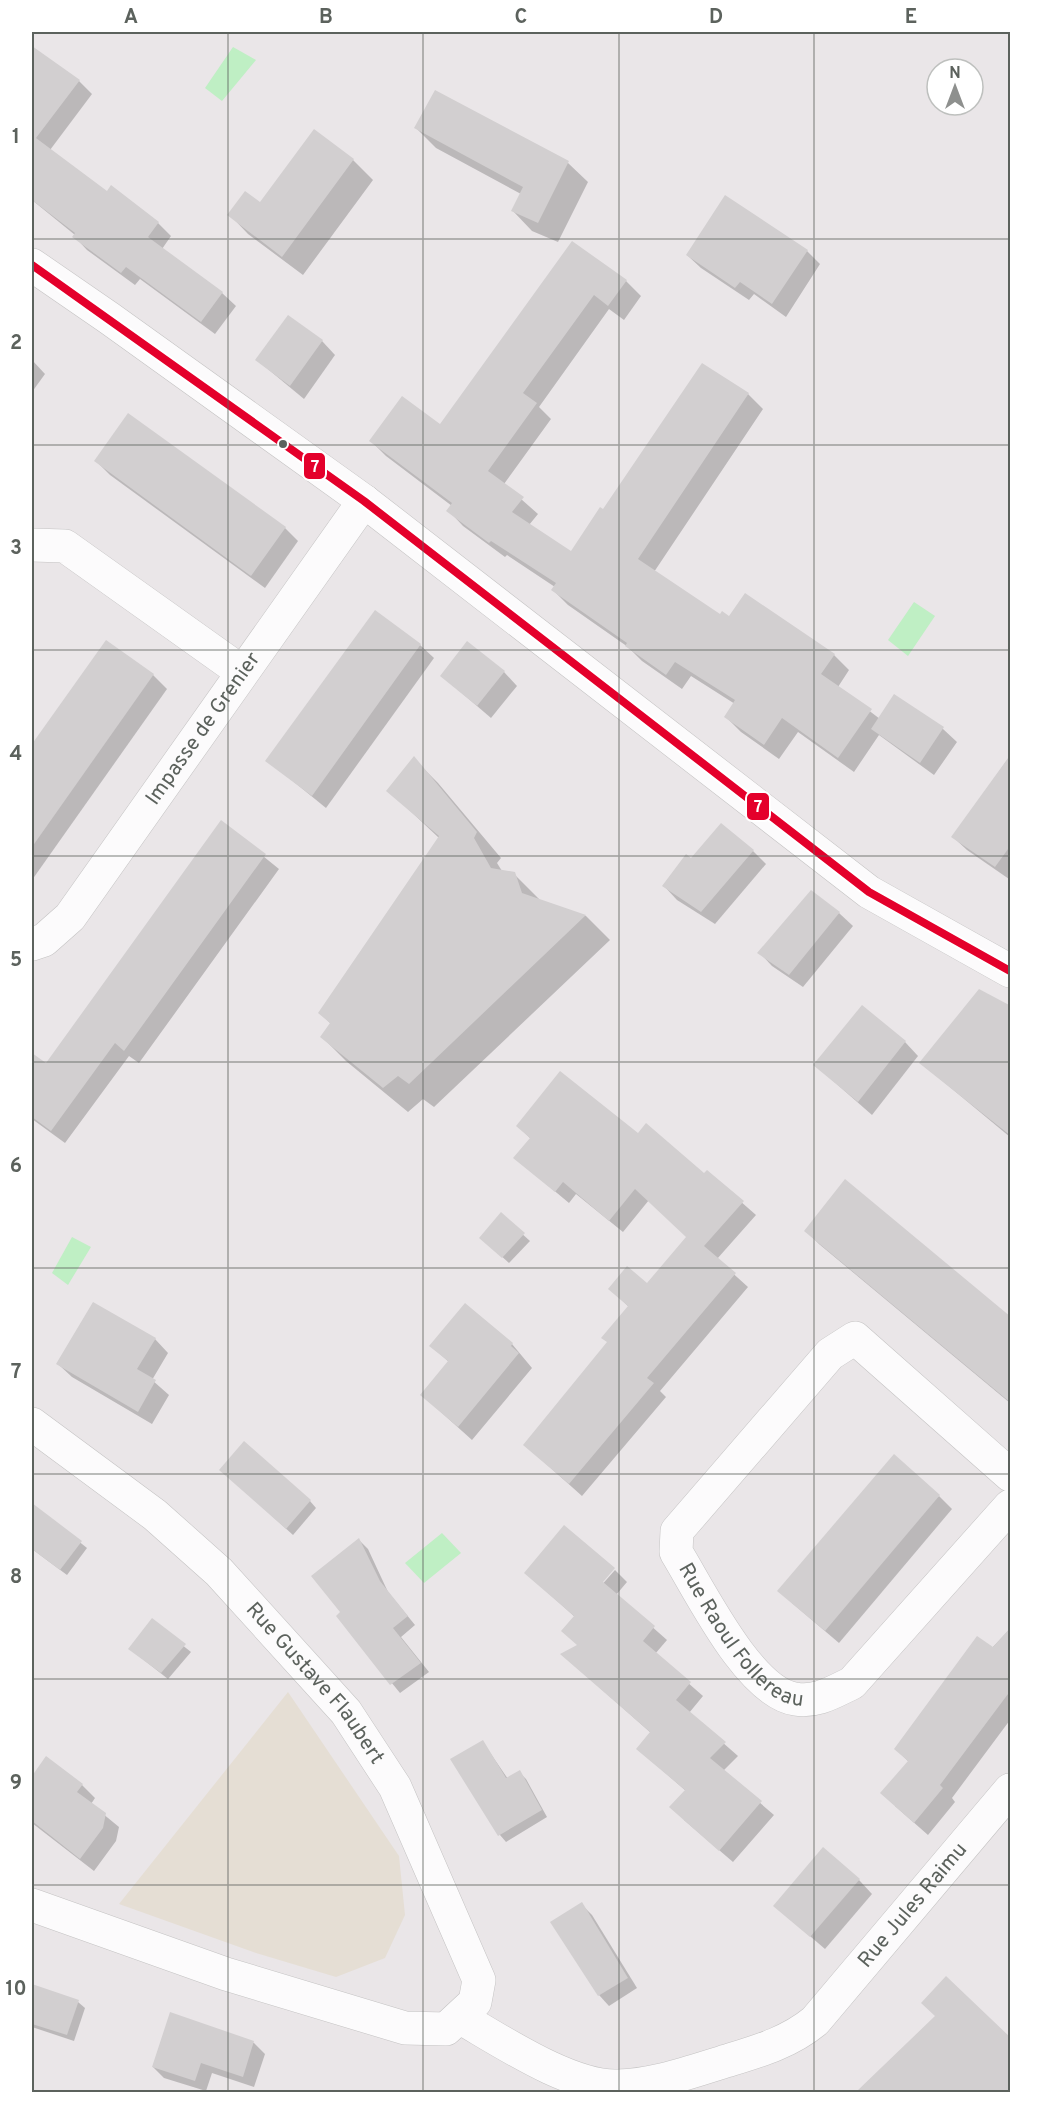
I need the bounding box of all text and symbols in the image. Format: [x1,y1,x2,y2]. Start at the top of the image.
text: A [124,5,138,31]
text: B [319,5,333,31]
text: C [515,5,527,31]
text: D [709,5,723,31]
text: E [905,5,917,31]
north arrow [925,57,985,117]
text: N [949,64,961,84]
text: 1 [12,125,20,151]
text: 2 [10,331,22,357]
unlabelled marker [277,438,289,450]
line badge: 7 [303,452,326,480]
text: 7 [311,458,319,478]
text: 3 [10,536,22,562]
street label: Impasse de Grenier [140,647,267,811]
text: 4 [10,742,22,768]
line badge: 7 [746,792,770,821]
text: 7 [754,798,762,818]
text: 5 [10,948,22,974]
text: 6 [10,1154,22,1180]
text: 7 [11,1360,21,1386]
street label: Rue Raoul Follereau [672,1558,805,1714]
text: 8 [10,1565,22,1591]
street label: Rue Gustave Flaubert [240,1597,390,1770]
text: 9 [10,1771,22,1797]
street label: Rue Jules Raimu [852,1837,973,1974]
text: 10 [5,1977,27,2003]

